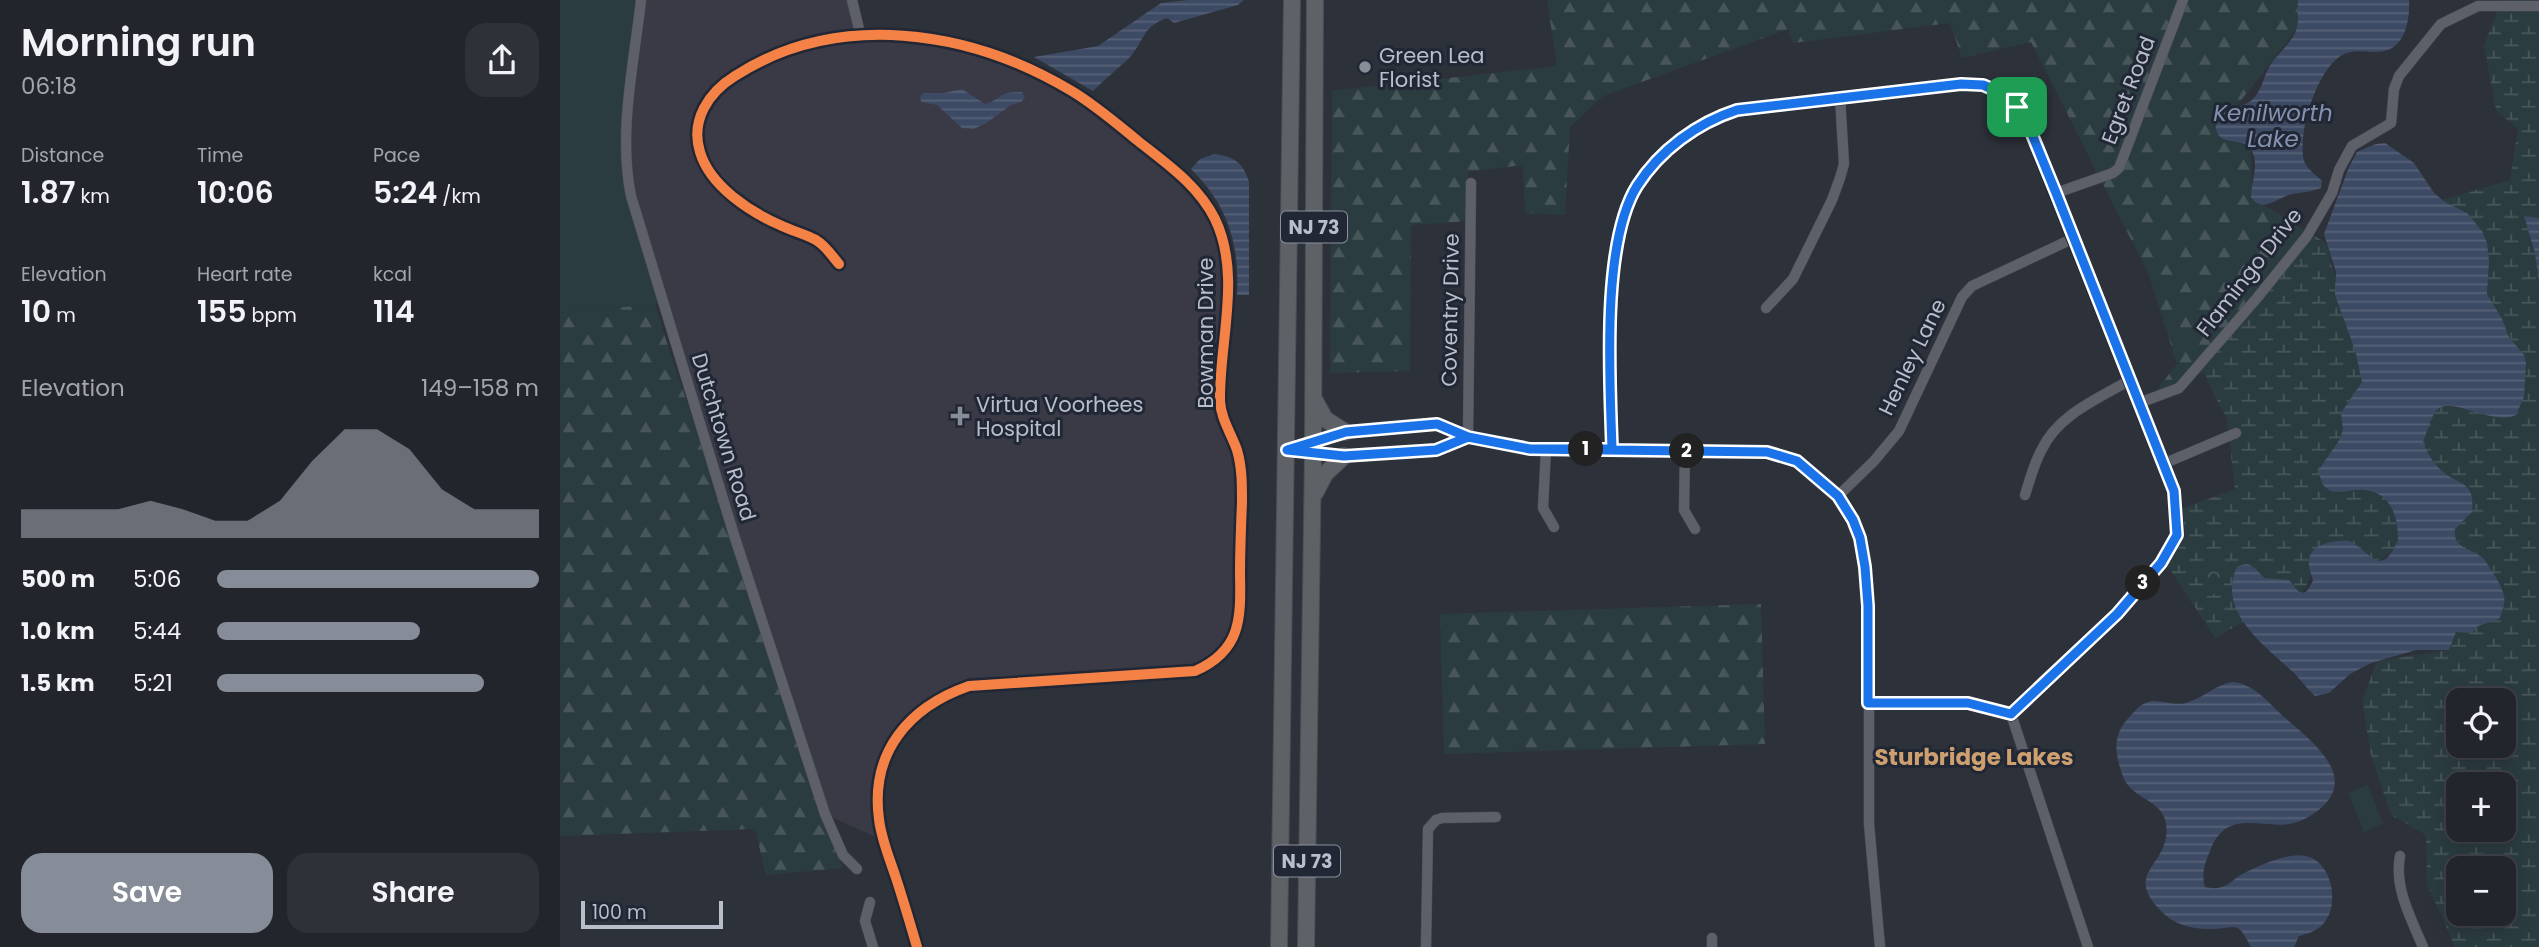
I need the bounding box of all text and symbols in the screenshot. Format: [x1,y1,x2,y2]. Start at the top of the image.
text: Morning run [21,16,256,69]
button: share [465,23,539,97]
street label: Egret Road [2094,32,2162,148]
place label: Green Lea Florist [1379,41,1485,94]
marker: Green Lea Florist [1357,59,1373,75]
text: 06:18 [21,70,77,102]
pin [1987,77,2047,137]
icon: arrive [1998,88,2036,126]
water label: Kenilworth Lake [2213,97,2333,155]
text: Distance [21,142,104,169]
text: Time [197,142,243,169]
text: Pace [373,142,420,169]
text: 1.87 [21,171,75,214]
text: 10:06 [197,171,274,214]
text: 5:24 [373,171,437,214]
text: km [75,183,110,210]
text: /km [437,183,481,210]
street label: Flamingo Drive [2190,202,2308,342]
road number: NJ 73 [1281,212,1347,243]
street label: Coventry Drive [1434,233,1466,387]
street label: Bowman Drive [1191,257,1220,409]
text: Elevation [21,261,107,288]
text: Heart rate [197,261,292,288]
text: kcal [373,261,412,288]
text: 10 [21,290,51,333]
text: 155 [197,290,247,333]
text: 114 [373,290,415,333]
street label: Henley Lane [1871,294,1953,420]
text: m [51,302,76,329]
text: bpm [247,302,297,329]
street label: Dutchtown Road [685,350,763,524]
text: Elevation [21,372,125,404]
text: 149–158 m [421,372,539,404]
place label: Virtua Voorhees Hospital [976,390,1143,443]
marker: Virtua Voorhees Hospital [950,406,970,426]
pin: 1 [1569,432,1604,466]
pin: 2 [1670,434,1704,468]
text: 1 [1582,435,1589,462]
text: 2 [1681,437,1692,464]
text: 500 m [21,563,95,595]
text: 5:06 [133,563,181,595]
pin: 3 [2126,566,2160,600]
text: 3 [2137,569,2148,596]
text: 1.0 km [21,615,95,647]
text: 5:44 [133,615,181,647]
text: 1.5 km [21,667,95,699]
text: 5:21 [133,667,173,699]
map controls [2446,688,2516,926]
button: locate [2446,688,2516,758]
district label: Sturbridge Lakes [1874,741,2074,773]
button: + [2446,772,2516,842]
road number: NJ 73 [1274,846,1340,876]
button: Save [21,853,273,933]
button: Share [287,853,539,933]
button: − [2446,856,2516,926]
scale bar [581,898,723,930]
text: 100 m [592,899,647,926]

